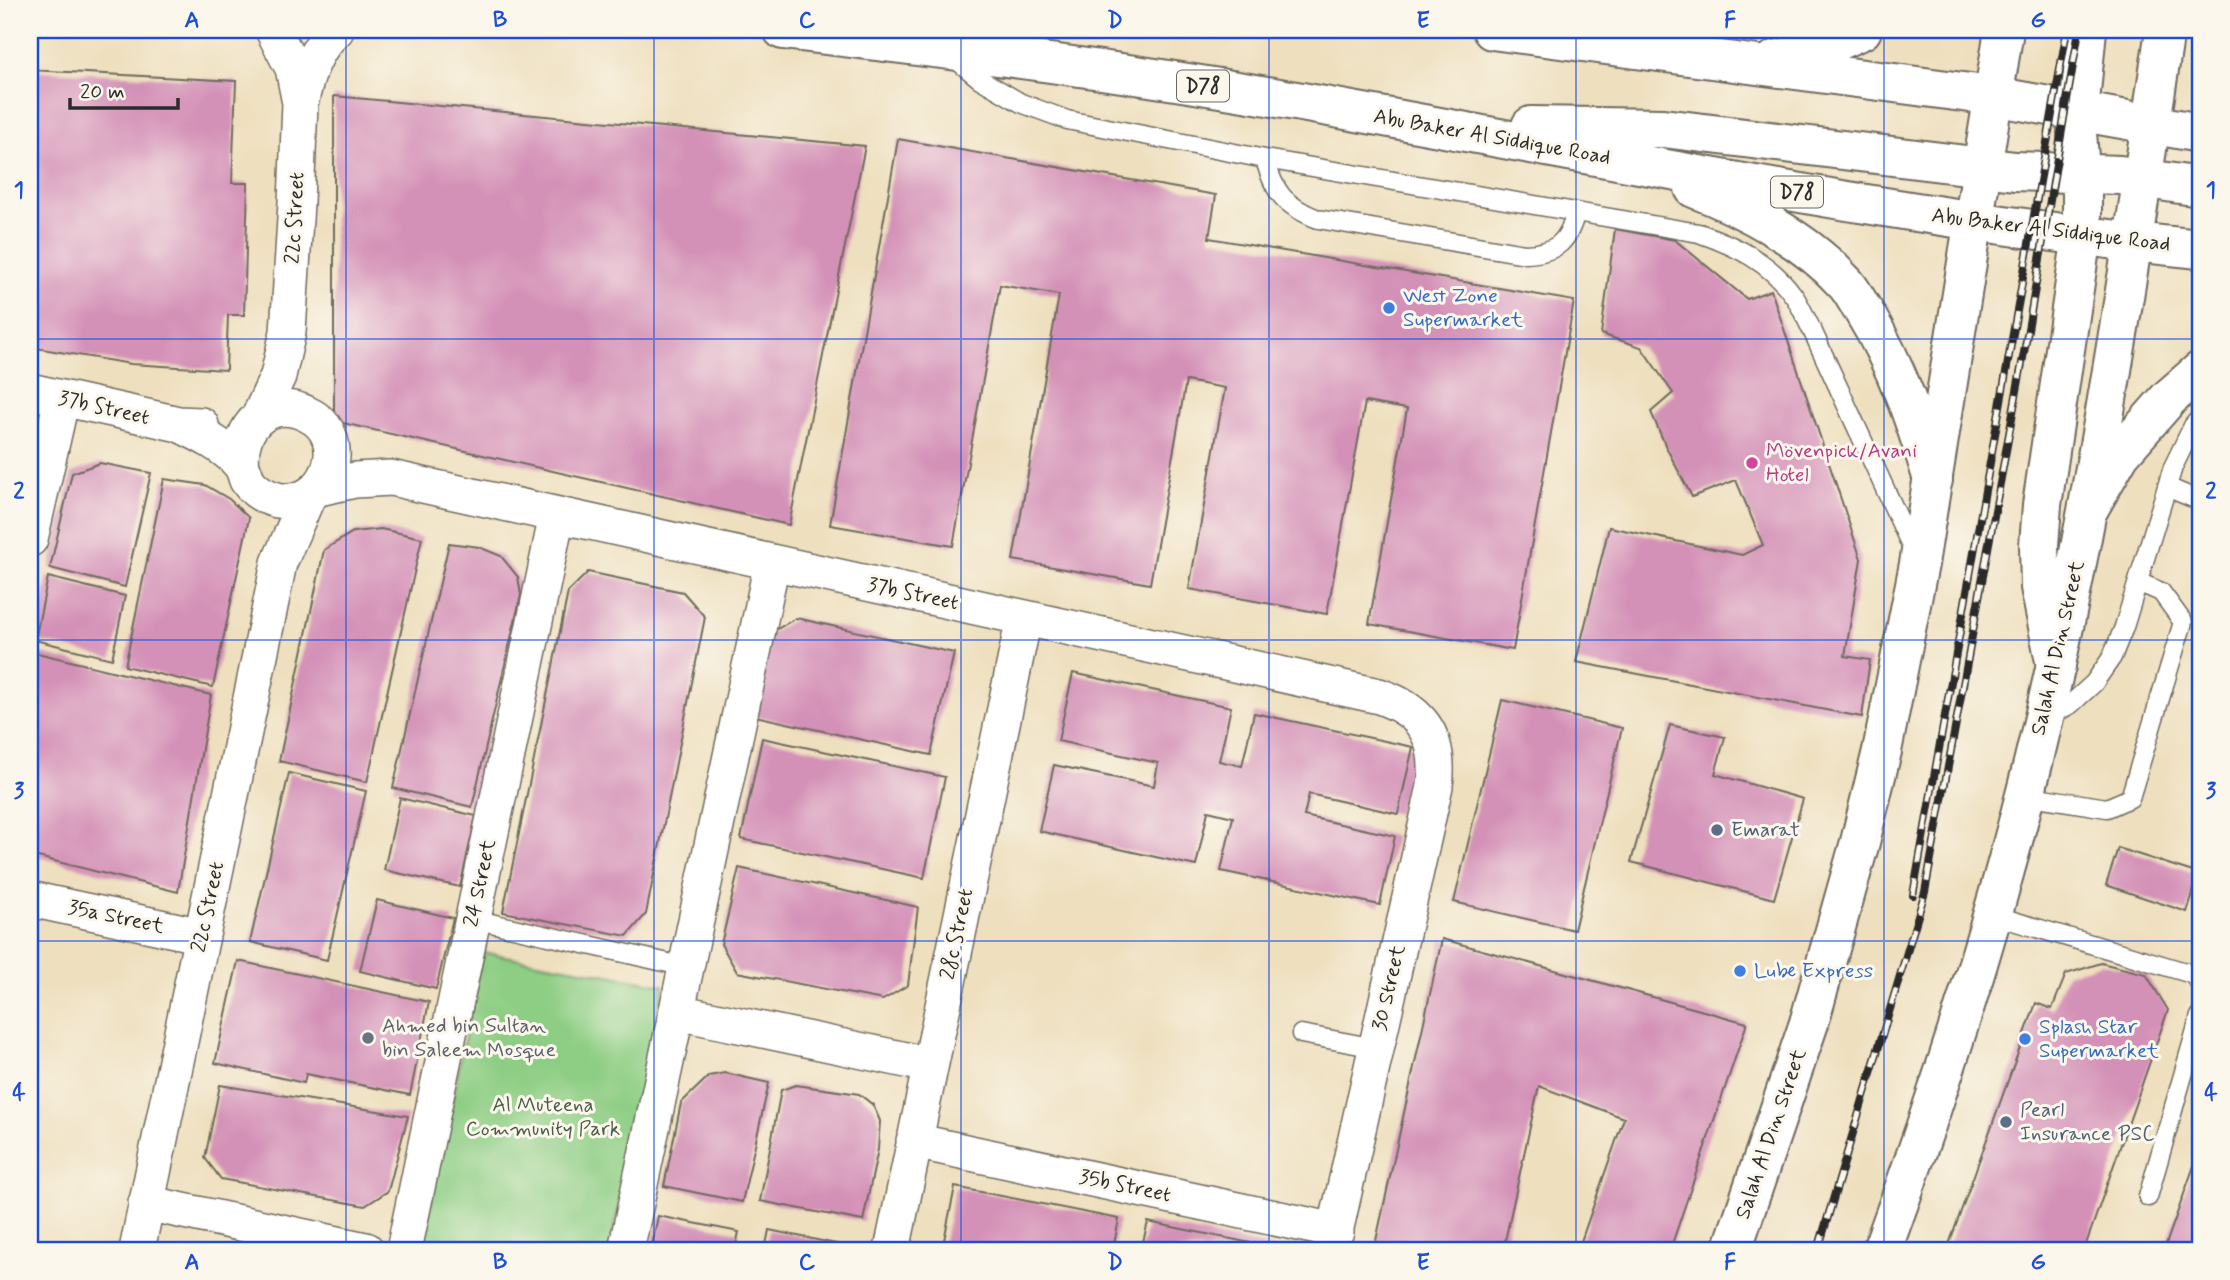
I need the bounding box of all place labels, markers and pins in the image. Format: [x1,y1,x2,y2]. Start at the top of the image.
place label: West Zone Supermarket [1403,282,1523,334]
marker: West Zone Supermarket [1381,300,1397,316]
place label: Mövenpick/Avani Hotel [1766,437,1917,489]
marker: Mövenpick/Avani Hotel [1744,455,1760,471]
place label: Emarat [1731,816,1800,844]
marker: Emarat [1709,822,1725,838]
place label: Lube Express [1754,957,1873,985]
marker: Lube Express [1732,963,1748,979]
place label: Ahmed bin Sultan bin Saleem Mosque [382,1012,556,1064]
place label: Splash Star Supermarket [2039,1013,2159,1065]
marker: Ahmed bin Sultan bin Saleem Mosque [360,1030,376,1046]
marker: Splash Star Supermarket [2017,1031,2033,1047]
place label: Pearl Insurance PSC [2020,1096,2155,1148]
marker: Pearl Insurance PSC [1998,1114,2014,1130]

